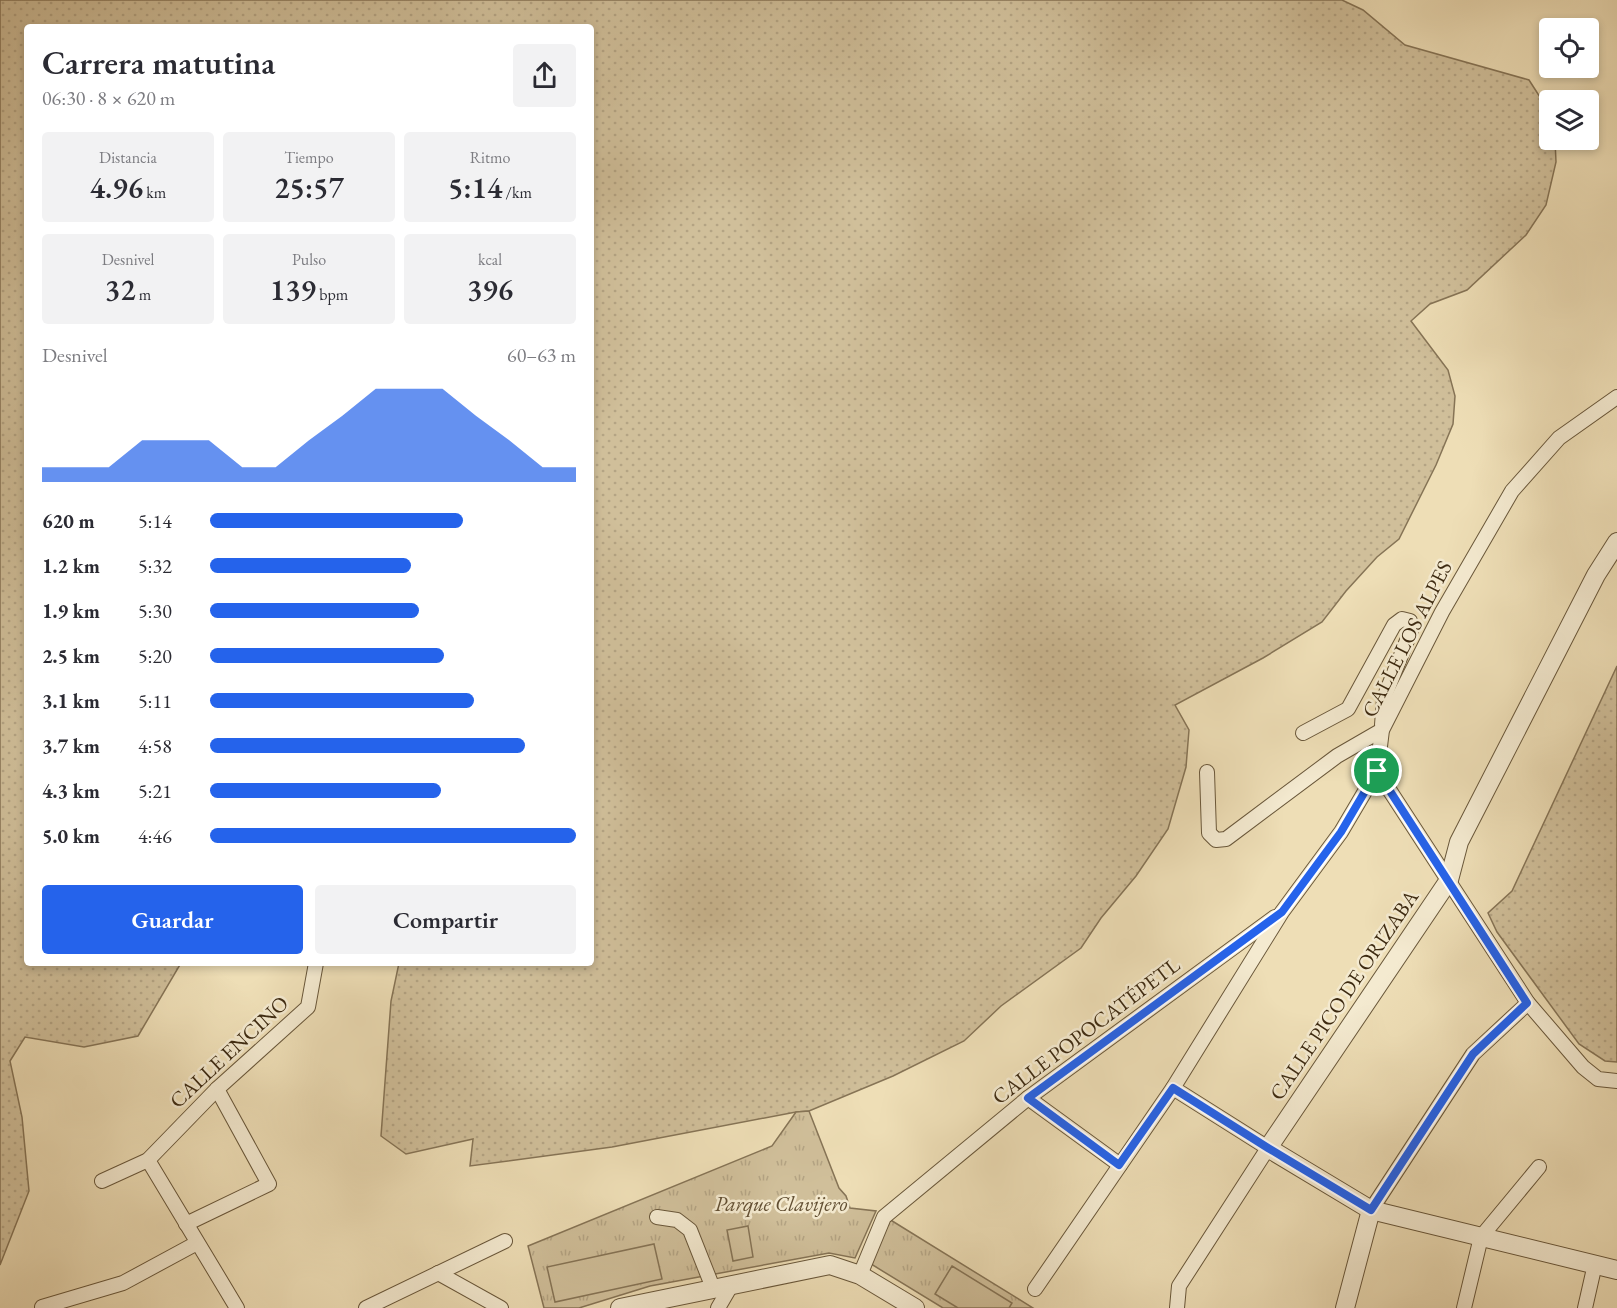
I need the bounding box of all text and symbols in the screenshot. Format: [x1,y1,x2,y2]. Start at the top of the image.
map controls [1539,18,1599,150]
button: locate [1539,18,1599,78]
text: Carrera matutina [42,41,275,84]
button: share [513,44,576,107]
text: 06:30 · 8 × 620 m [42,85,175,111]
button: layers [1539,90,1599,150]
text: Distancia [99,147,157,168]
text: Tiempo [284,147,334,168]
text: Ritmo [470,147,510,168]
text: 4.96 [90,168,143,207]
text: 25:57 [274,168,344,207]
text: 5:14 [448,168,502,207]
text: km [143,182,166,203]
text: /km [502,182,532,203]
text: Desnivel [102,249,154,270]
text: Pulso [292,249,326,270]
text: kcal [478,249,502,270]
text: 32 [105,270,136,309]
text: 139 [270,270,316,309]
text: 396 [467,270,513,309]
text: m [136,284,151,305]
text: bpm [316,284,348,305]
text: Desnivel [42,342,108,368]
text: 60–63 m [507,342,576,368]
text: 620 m [42,508,95,534]
text: 5:14 [138,508,172,534]
text: 1.2 km [42,553,100,579]
text: 5:32 [138,553,172,579]
street label: CALLE LOS ALPES [1355,556,1458,722]
text: 1.9 km [42,598,100,624]
text: 5:30 [138,598,172,624]
text: 2.5 km [42,643,100,669]
text: 5:20 [138,643,172,669]
text: 3.1 km [42,688,100,714]
text: 5:11 [138,688,172,714]
text: 3.7 km [42,733,100,759]
text: 4:58 [138,733,172,759]
pin [1351,745,1402,796]
icon: arrive [1360,754,1393,787]
text: 4.3 km [42,778,100,804]
text: 5:21 [138,778,172,804]
text: 5.0 km [42,823,100,849]
text: 4:46 [138,823,172,849]
street label: CALLE PICO DE ORIZABA [1263,884,1424,1105]
button: Guardar [42,885,303,954]
button: Compartir [315,885,576,954]
street label: CALLE POPOCATÉPETL [986,951,1186,1110]
street label: CALLE ENCINO [163,990,294,1114]
park label: Parque Clavijero [715,1190,847,1218]

